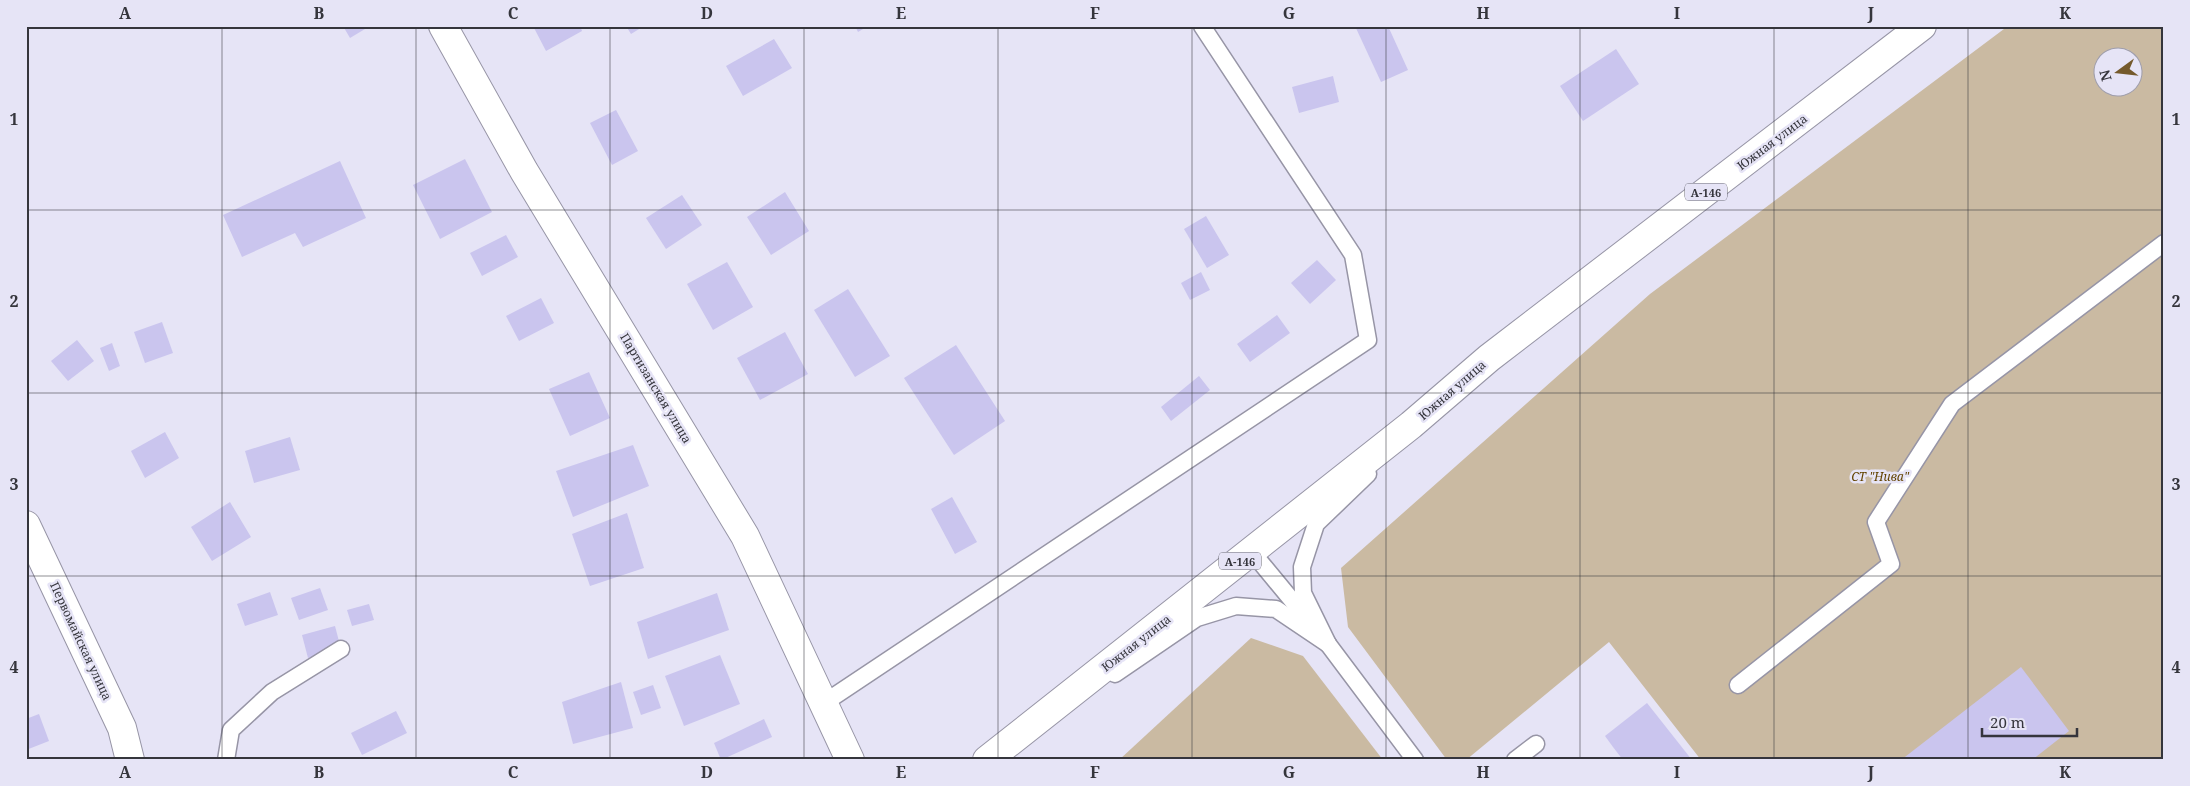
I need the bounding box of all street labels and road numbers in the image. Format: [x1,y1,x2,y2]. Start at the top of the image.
street label: Южная улица [1733,110,1811,174]
road number: А-146 [1685,183,1727,200]
street label: Партизанская улица [616,330,696,446]
street label: Южная улица [1415,356,1489,424]
road number: А-146 [1219,552,1261,570]
street label: Первомайская улица [46,579,116,703]
street label: Южная улица [1098,610,1174,675]

